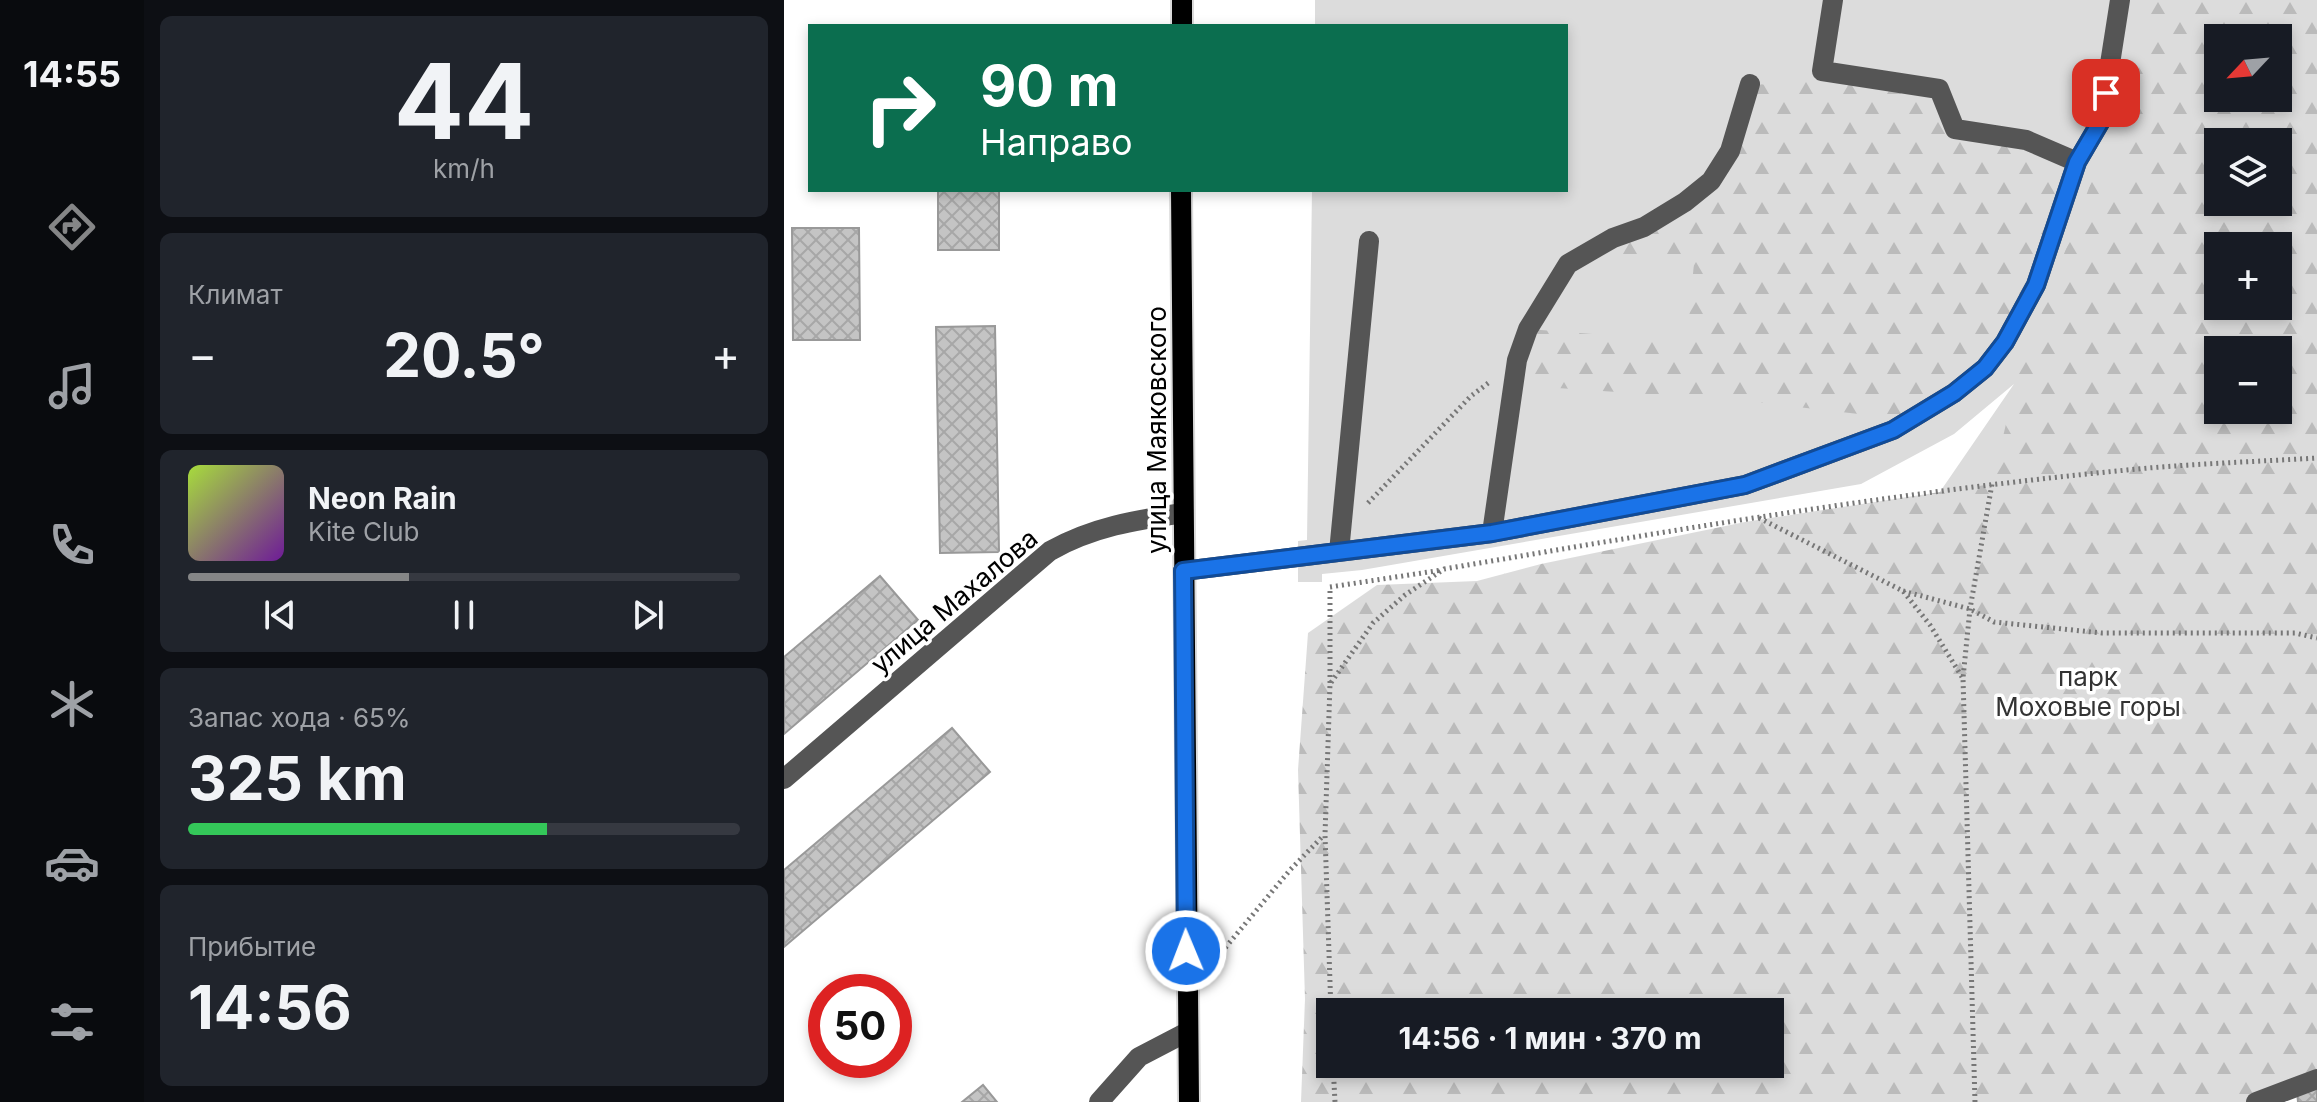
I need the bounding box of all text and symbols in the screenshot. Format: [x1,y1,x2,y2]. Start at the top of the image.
north arrow [2204,24,2292,112]
map controls [2204,24,2292,424]
text: 44 [394,38,534,164]
text: 14:55 [23,52,121,96]
text: 90 m [980,52,1119,120]
icon: right [848,56,952,160]
pin [2072,59,2140,127]
icon: arrive [2084,71,2128,115]
text: Направо [980,120,1133,164]
button: layers [2204,128,2292,216]
text: km/h [433,153,495,184]
icon: directions [44,199,100,255]
button: + [2204,232,2292,320]
text: Климат [188,279,283,310]
street label: улица Маяковского [1141,306,1172,554]
text: 20.5° [383,319,545,391]
text: − [188,328,217,382]
text: + [711,328,740,382]
button: − [2204,336,2292,424]
icon: music [44,358,100,414]
text: Neon Rain [308,480,457,516]
text: Kite Club [308,516,419,547]
icon: phone [44,517,100,573]
street label: улица Махалова [864,522,1044,680]
icon: previous [258,593,302,637]
icon: pause [442,593,486,637]
icon: next [626,593,670,637]
park label: парк Моховые горы [1995,661,2181,722]
icon: climate [44,676,100,732]
text: Запас хода · 65% [188,702,410,733]
text: 325 km [188,742,407,814]
icon: car [44,835,100,891]
position arrow [1144,909,1228,993]
text: Прибытие [188,931,316,962]
text: 14:56 [188,971,352,1043]
speed limit sign: 50 [808,974,912,1078]
icon: filters [44,994,100,1050]
text: 14:56 · 1 мин · 370 m [1398,1020,1702,1056]

